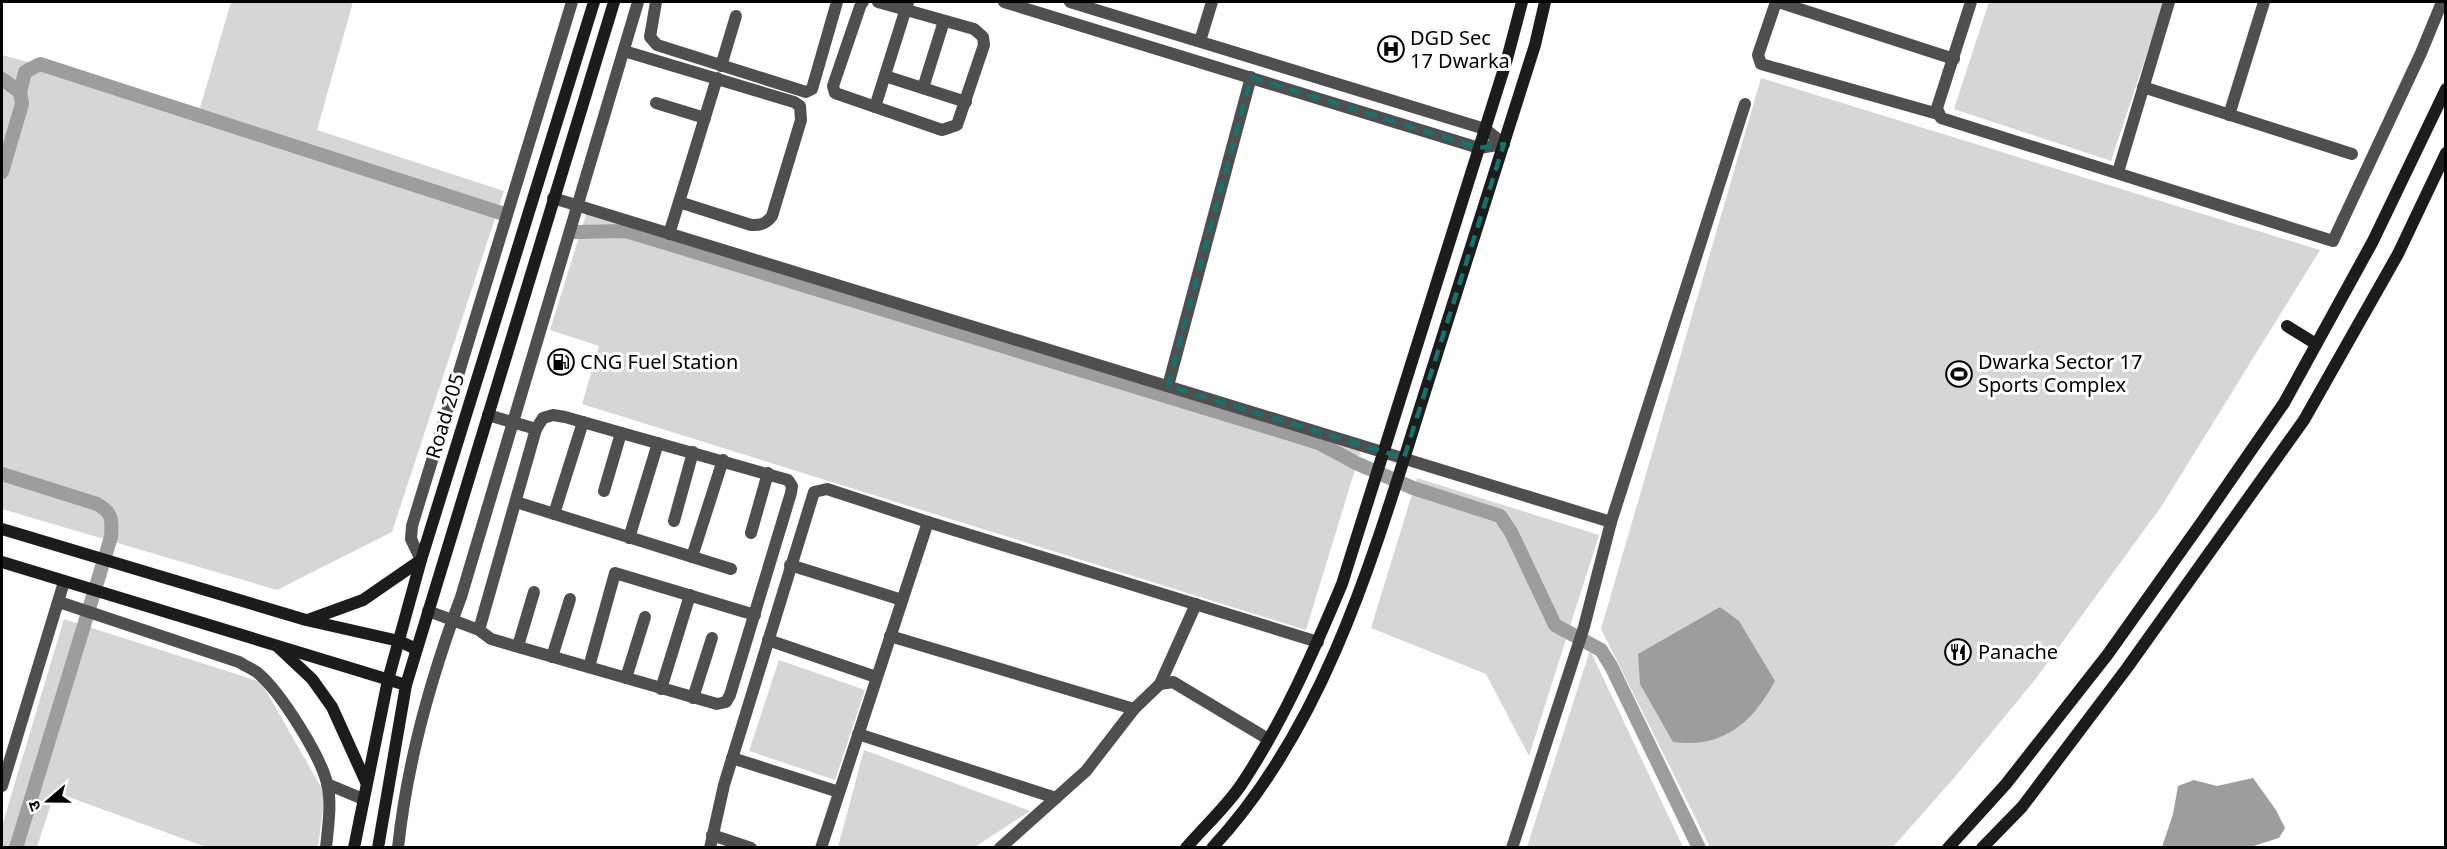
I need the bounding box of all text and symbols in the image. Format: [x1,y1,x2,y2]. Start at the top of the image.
place label: DGD Sec 17 Dwarka [1410,24,1510,74]
hospital icon: DGD Sec 17 Dwarka [1376,34,1406,64]
fuel station icon: CNG Fuel Station [546,347,576,377]
place label: CNG Fuel Station [580,348,738,375]
place label: Dwarka Sector 17 Sports Complex [1978,348,2142,398]
sports icon: Dwarka Sector 17 Sports Complex [1944,359,1974,389]
street label: Road 205 [419,370,470,462]
restaurant icon: Panache [1943,637,1973,667]
place label: Panache [1978,638,2058,665]
north arrow [18,771,78,831]
text: उ [22,797,46,814]

